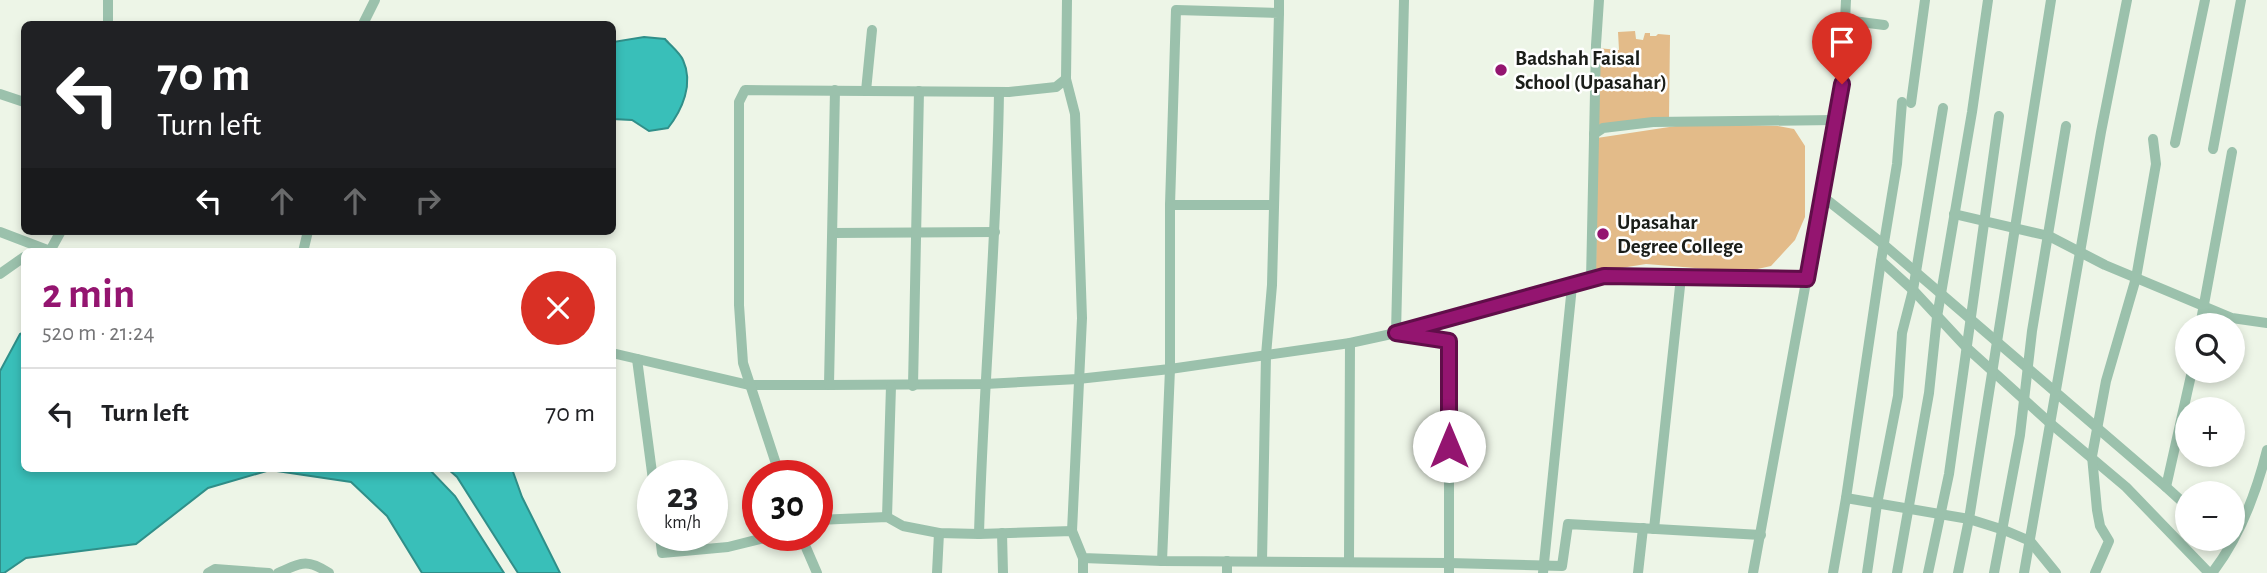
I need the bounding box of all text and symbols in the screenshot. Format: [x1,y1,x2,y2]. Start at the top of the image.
pin [1812,12.0,1872,84]
icon: arrive [1823,23,1861,61]
place label: Badshah Faisal School (Upasahar) [1515,48,1667,93]
icon: left [42,49,133,140]
text: 70 m [157,51,251,100]
marker: Badshah Faisal School (Upasahar) [1493,62,1509,78]
text: Turn left [157,109,261,141]
icon: left [190,182,228,220]
icon: ahead [263,182,301,220]
icon: ahead [336,182,374,220]
icon: right [409,182,447,220]
place label: Upasahar Degree College [1617,212,1743,257]
marker: Upasahar Degree College [1595,226,1611,242]
button: close [521,271,595,345]
text: 2 min [42,273,135,315]
map controls [2175,313,2245,551]
button: search [2175,313,2245,383]
text: 520 m · 21:24 [42,322,154,345]
icon: left [42,395,80,433]
button: + [2175,397,2245,467]
text: Turn left [101,400,189,426]
text: 70 m [545,400,595,426]
position arrow [1412,409,1486,483]
speed limit sign: 30 [742,460,833,551]
text: 23 [667,479,698,514]
button: − [2175,481,2245,551]
text: km/h [664,514,701,532]

